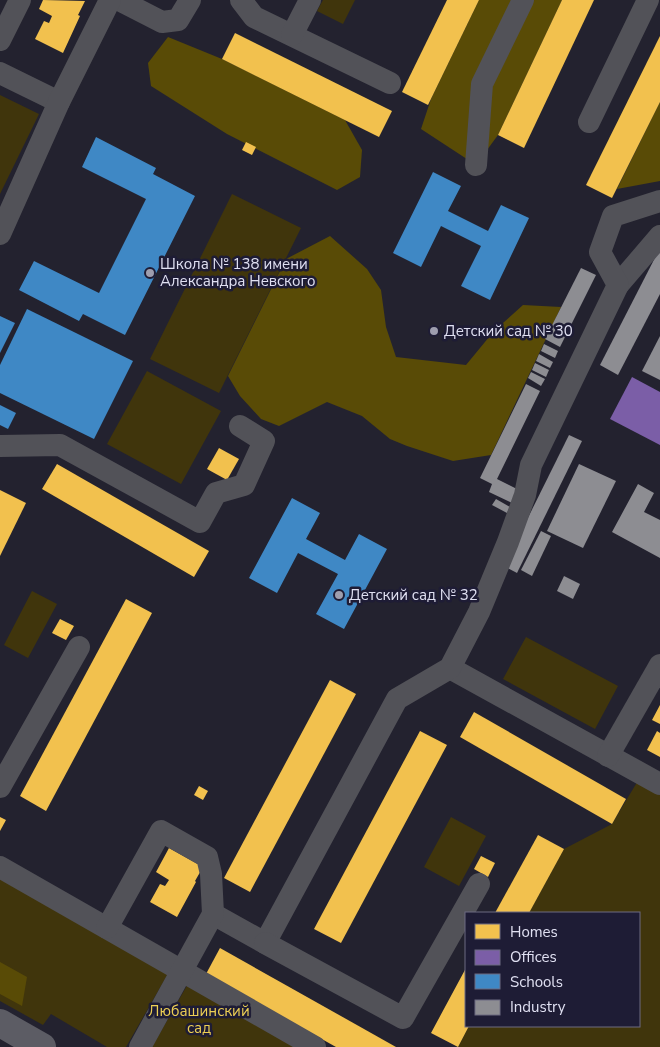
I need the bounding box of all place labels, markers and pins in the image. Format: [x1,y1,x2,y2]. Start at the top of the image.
place label: Школа № 138 имени Александра Невского [160,254,316,291]
marker: Школа № 138 имени Александра Невского [144,267,156,279]
place label: Детский сад № 30 [444,321,573,341]
marker: Детский сад № 30 [428,325,440,337]
place label: Детский сад № 32 [349,585,478,605]
marker: Детский сад № 32 [333,589,345,601]

